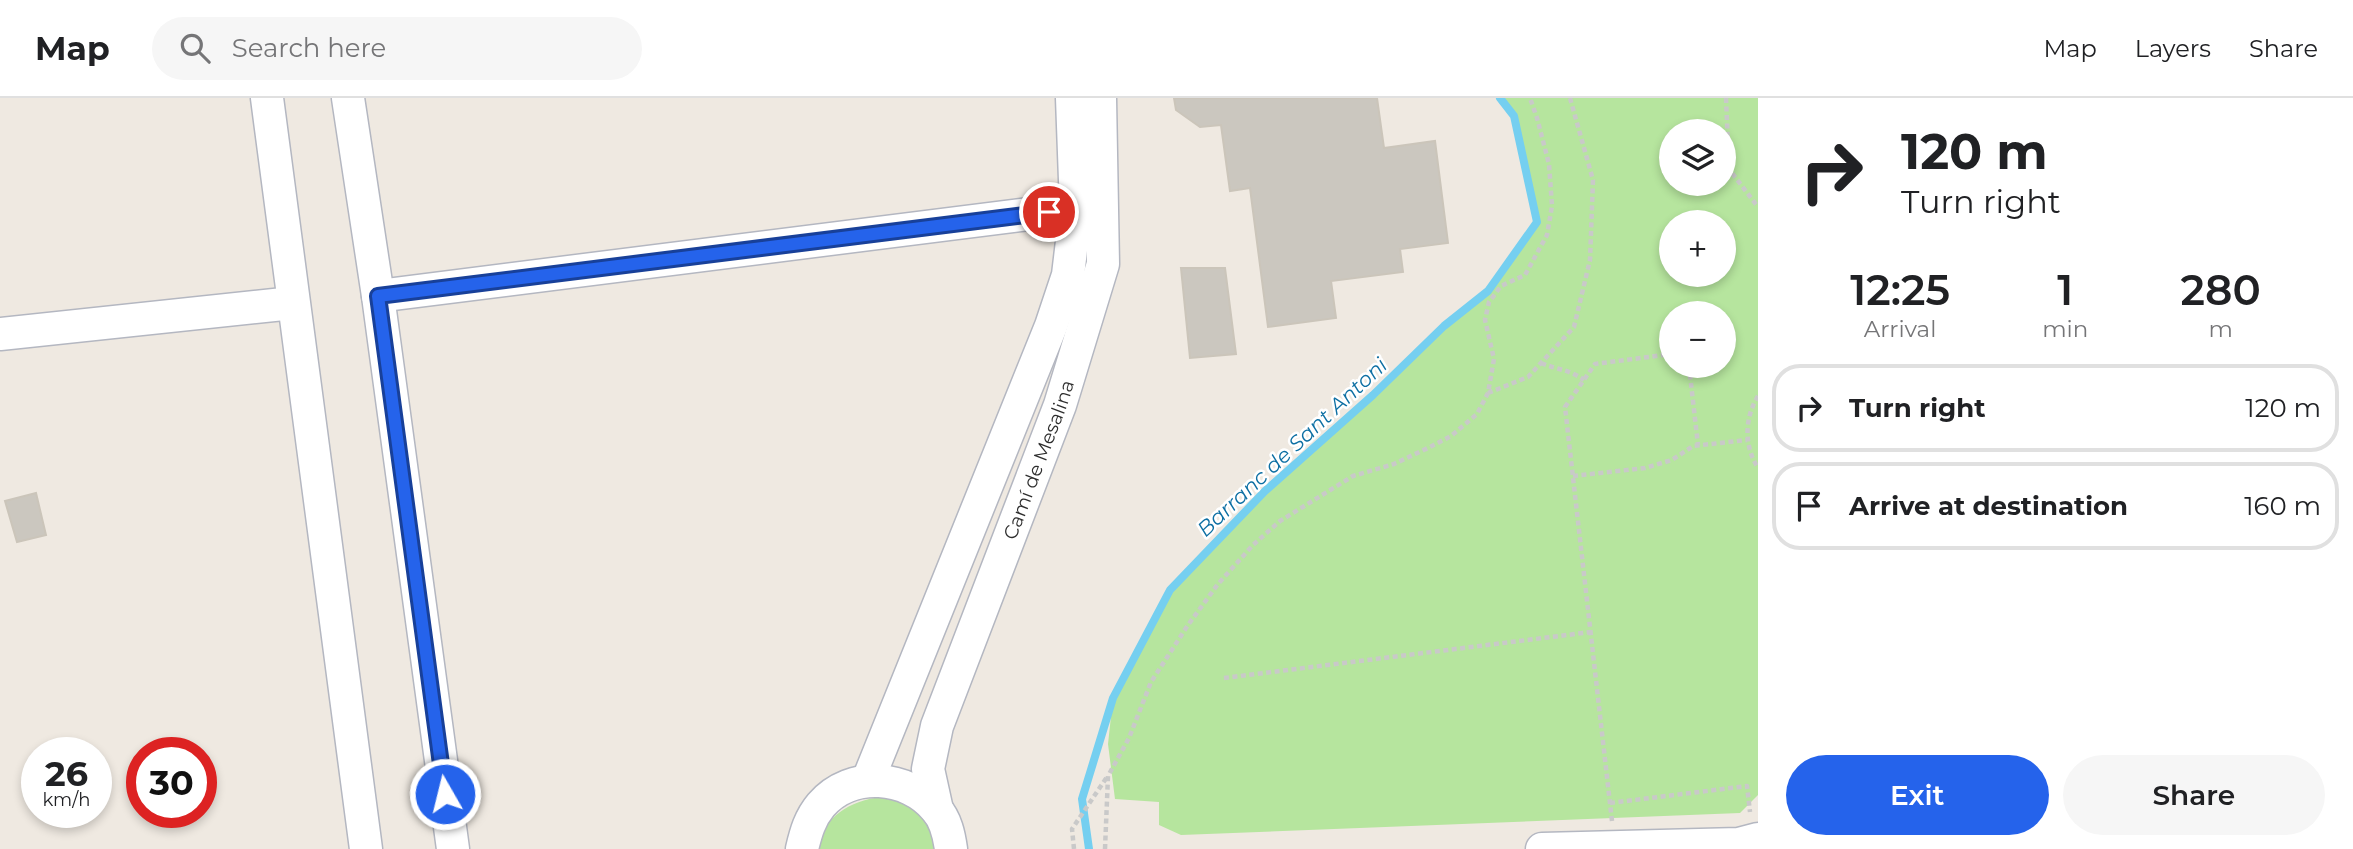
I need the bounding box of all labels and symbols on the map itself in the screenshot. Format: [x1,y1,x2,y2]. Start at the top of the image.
pin [1019,182,1079,242]
water label: Barranc de Sant Antoni [1192,352,1392,542]
street label: Camí de Mesalina [998,377,1078,543]
speed limit sign: 30 [126,737,217,828]
position arrow [408,757,482,831]

